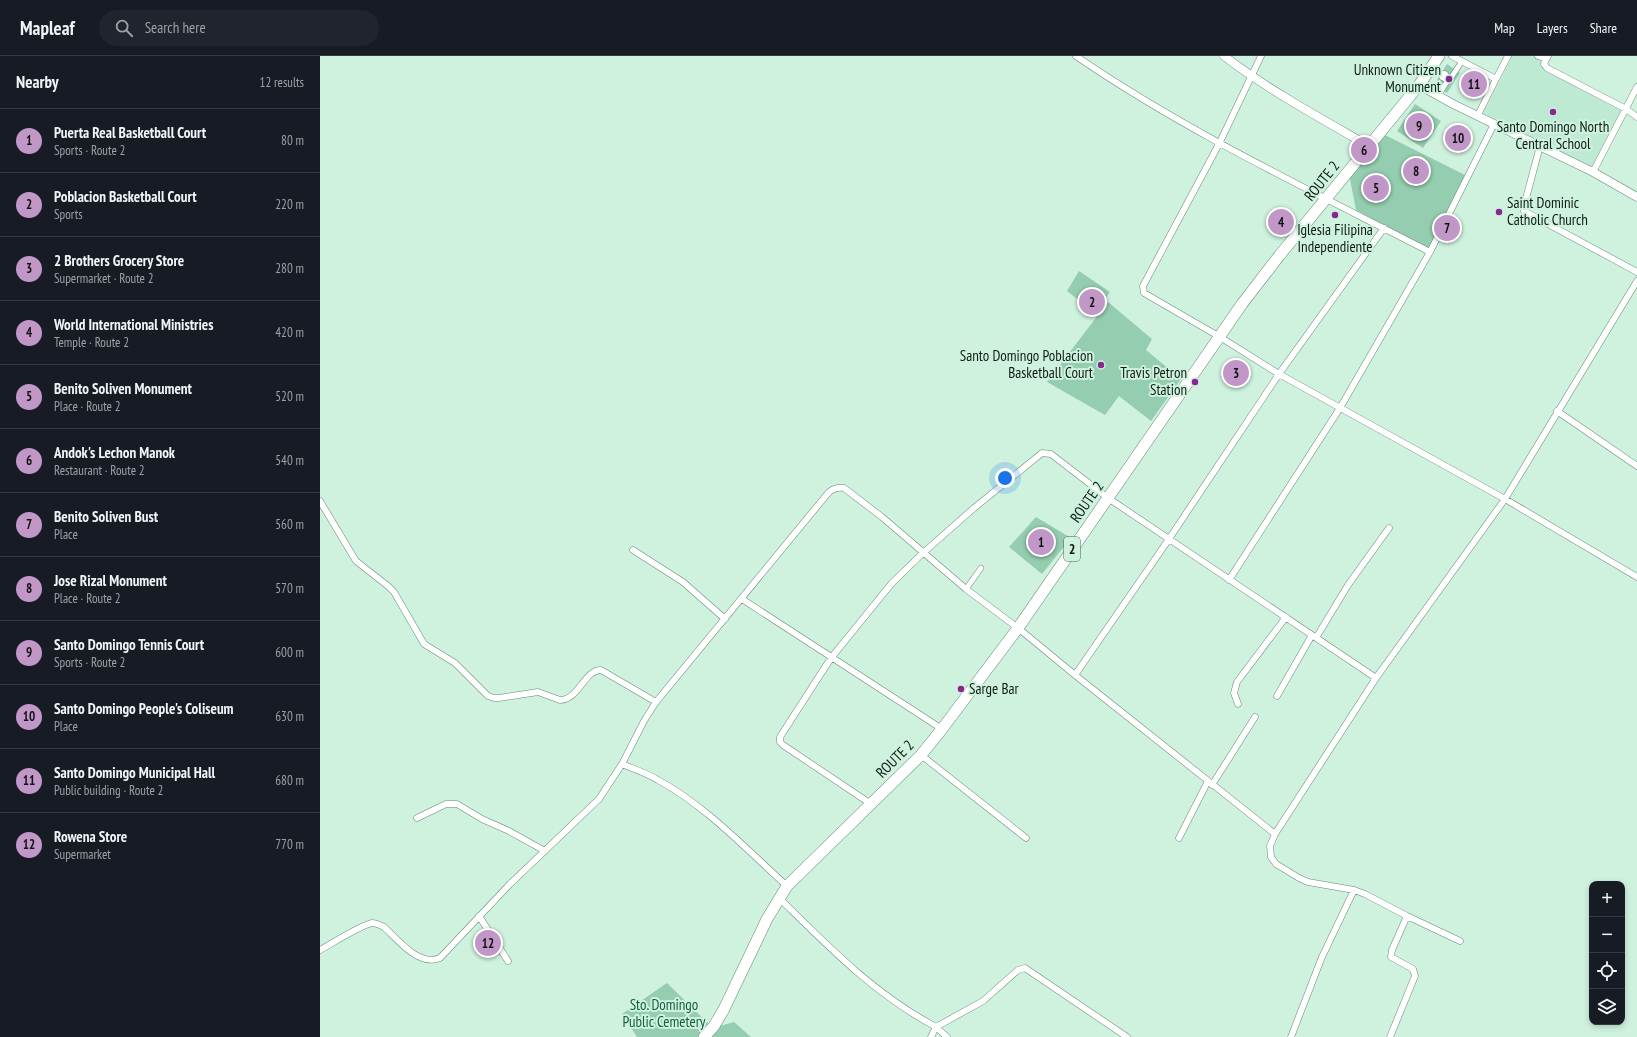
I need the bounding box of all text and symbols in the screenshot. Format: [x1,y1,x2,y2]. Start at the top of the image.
search box [99,10,379,46]
text: Mapleaf [20,16,75,40]
icon: search [113,17,135,39]
text: Search here [145,18,206,37]
text: Map [1494,19,1515,37]
text: Layers [1537,19,1568,37]
text: Share [1590,19,1617,37]
place label: Unknown Citizen Monument [1354,60,1441,96]
pin: 11 [1461,69,1487,99]
text: Nearby [16,71,59,93]
text: 12 results [260,74,304,91]
marker: Unknown Citizen Monument [1444,74,1454,84]
marker: Santo Domingo North Central School [1548,107,1558,117]
pin: 9 [1406,111,1432,141]
place label: Santo Domingo North Central School [1497,117,1609,153]
text: Puerta Real Basketball Court [54,123,206,142]
pin: 10 [1445,123,1471,153]
text: 1 [26,132,32,149]
text: 80 m [281,132,304,149]
pin: 6 [1351,135,1377,165]
text: Sports · Route 2 [54,142,125,159]
pin: 8 [1403,156,1429,186]
street label: ROUTE 2 [1300,157,1343,205]
pin: 5 [1363,173,1389,203]
text: Poblacion Basketball Court [54,187,197,206]
place label: Saint Dominic Catholic Church [1507,193,1588,229]
text: 2 [26,196,32,213]
text: 220 m [275,196,304,213]
text: Sports [54,206,83,223]
pin: 4 [1268,207,1294,237]
marker: Saint Dominic Catholic Church [1494,207,1504,217]
marker: Iglesia Filipina Independiente [1330,210,1340,220]
pin: 7 [1434,213,1460,243]
place label: Iglesia Filipina Independiente [1297,220,1373,256]
text: 2 Brothers Grocery Store [54,251,184,270]
text: 3 [26,260,32,277]
text: 280 m [275,260,304,277]
text: Supermarket · Route 2 [54,270,154,287]
pin: 2 [1079,287,1105,317]
text: World International Ministries [54,315,214,334]
text: 4 [26,324,32,341]
text: 420 m [275,324,304,341]
text: Temple · Route 2 [54,334,129,351]
place label: Santo Domingo Poblacion Basketball Court [960,346,1093,382]
pin: 3 [1223,358,1249,388]
marker: Santo Domingo Poblacion Basketball Court [1096,360,1106,370]
place label: Travis Petron Station [1120,363,1187,399]
marker: Travis Petron Station [1190,377,1200,387]
text: Benito Soliven Monument [54,379,192,398]
text: 5 [26,388,32,405]
text: 520 m [275,388,304,405]
text: Place · Route 2 [54,398,121,415]
text: Andok's Lechon Manok [54,443,175,462]
text: 6 [26,452,32,469]
text: 540 m [275,452,304,469]
text: Restaurant · Route 2 [54,462,145,479]
your location [995,468,1015,488]
street label: ROUTE 2 [1066,477,1108,526]
text: Benito Soliven Bust [54,507,158,526]
text: 7 [26,516,32,533]
text: 560 m [275,516,304,533]
text: Place [54,526,78,543]
pin: 1 [1028,527,1054,557]
road number: 2 [1064,537,1080,561]
text: Jose Rizal Monument [54,571,167,590]
text: 8 [26,580,32,597]
text: 570 m [275,580,304,597]
text: Place · Route 2 [54,590,121,607]
text: Santo Domingo Tennis Court [54,635,204,654]
text: 9 [26,644,32,661]
text: 600 m [275,644,304,661]
text: Sports · Route 2 [54,654,125,671]
place label: Sarge Bar [969,679,1019,698]
marker: Sarge Bar [956,684,966,694]
text: Santo Domingo People's Coliseum [54,699,234,718]
text: 10 [23,708,35,725]
text: 630 m [275,708,304,725]
text: Place [54,718,78,735]
street label: ROUTE 2 [872,736,918,782]
text: Santo Domingo Municipal Hall [54,763,215,782]
text: 11 [23,772,35,789]
text: 680 m [275,772,304,789]
text: Public building · Route 2 [54,782,163,799]
text: Rowena Store [54,827,127,846]
text: 12 [23,836,35,853]
text: 770 m [275,836,304,853]
text: Supermarket [54,846,111,863]
map controls [1589,881,1625,1025]
button: + [1589,881,1625,917]
button: − [1589,917,1625,953]
pin: 12 [475,928,501,958]
button: locate [1589,953,1625,989]
button: layers [1589,989,1625,1025]
park label: Sto. Domingo Public Cemetery [623,995,706,1031]

